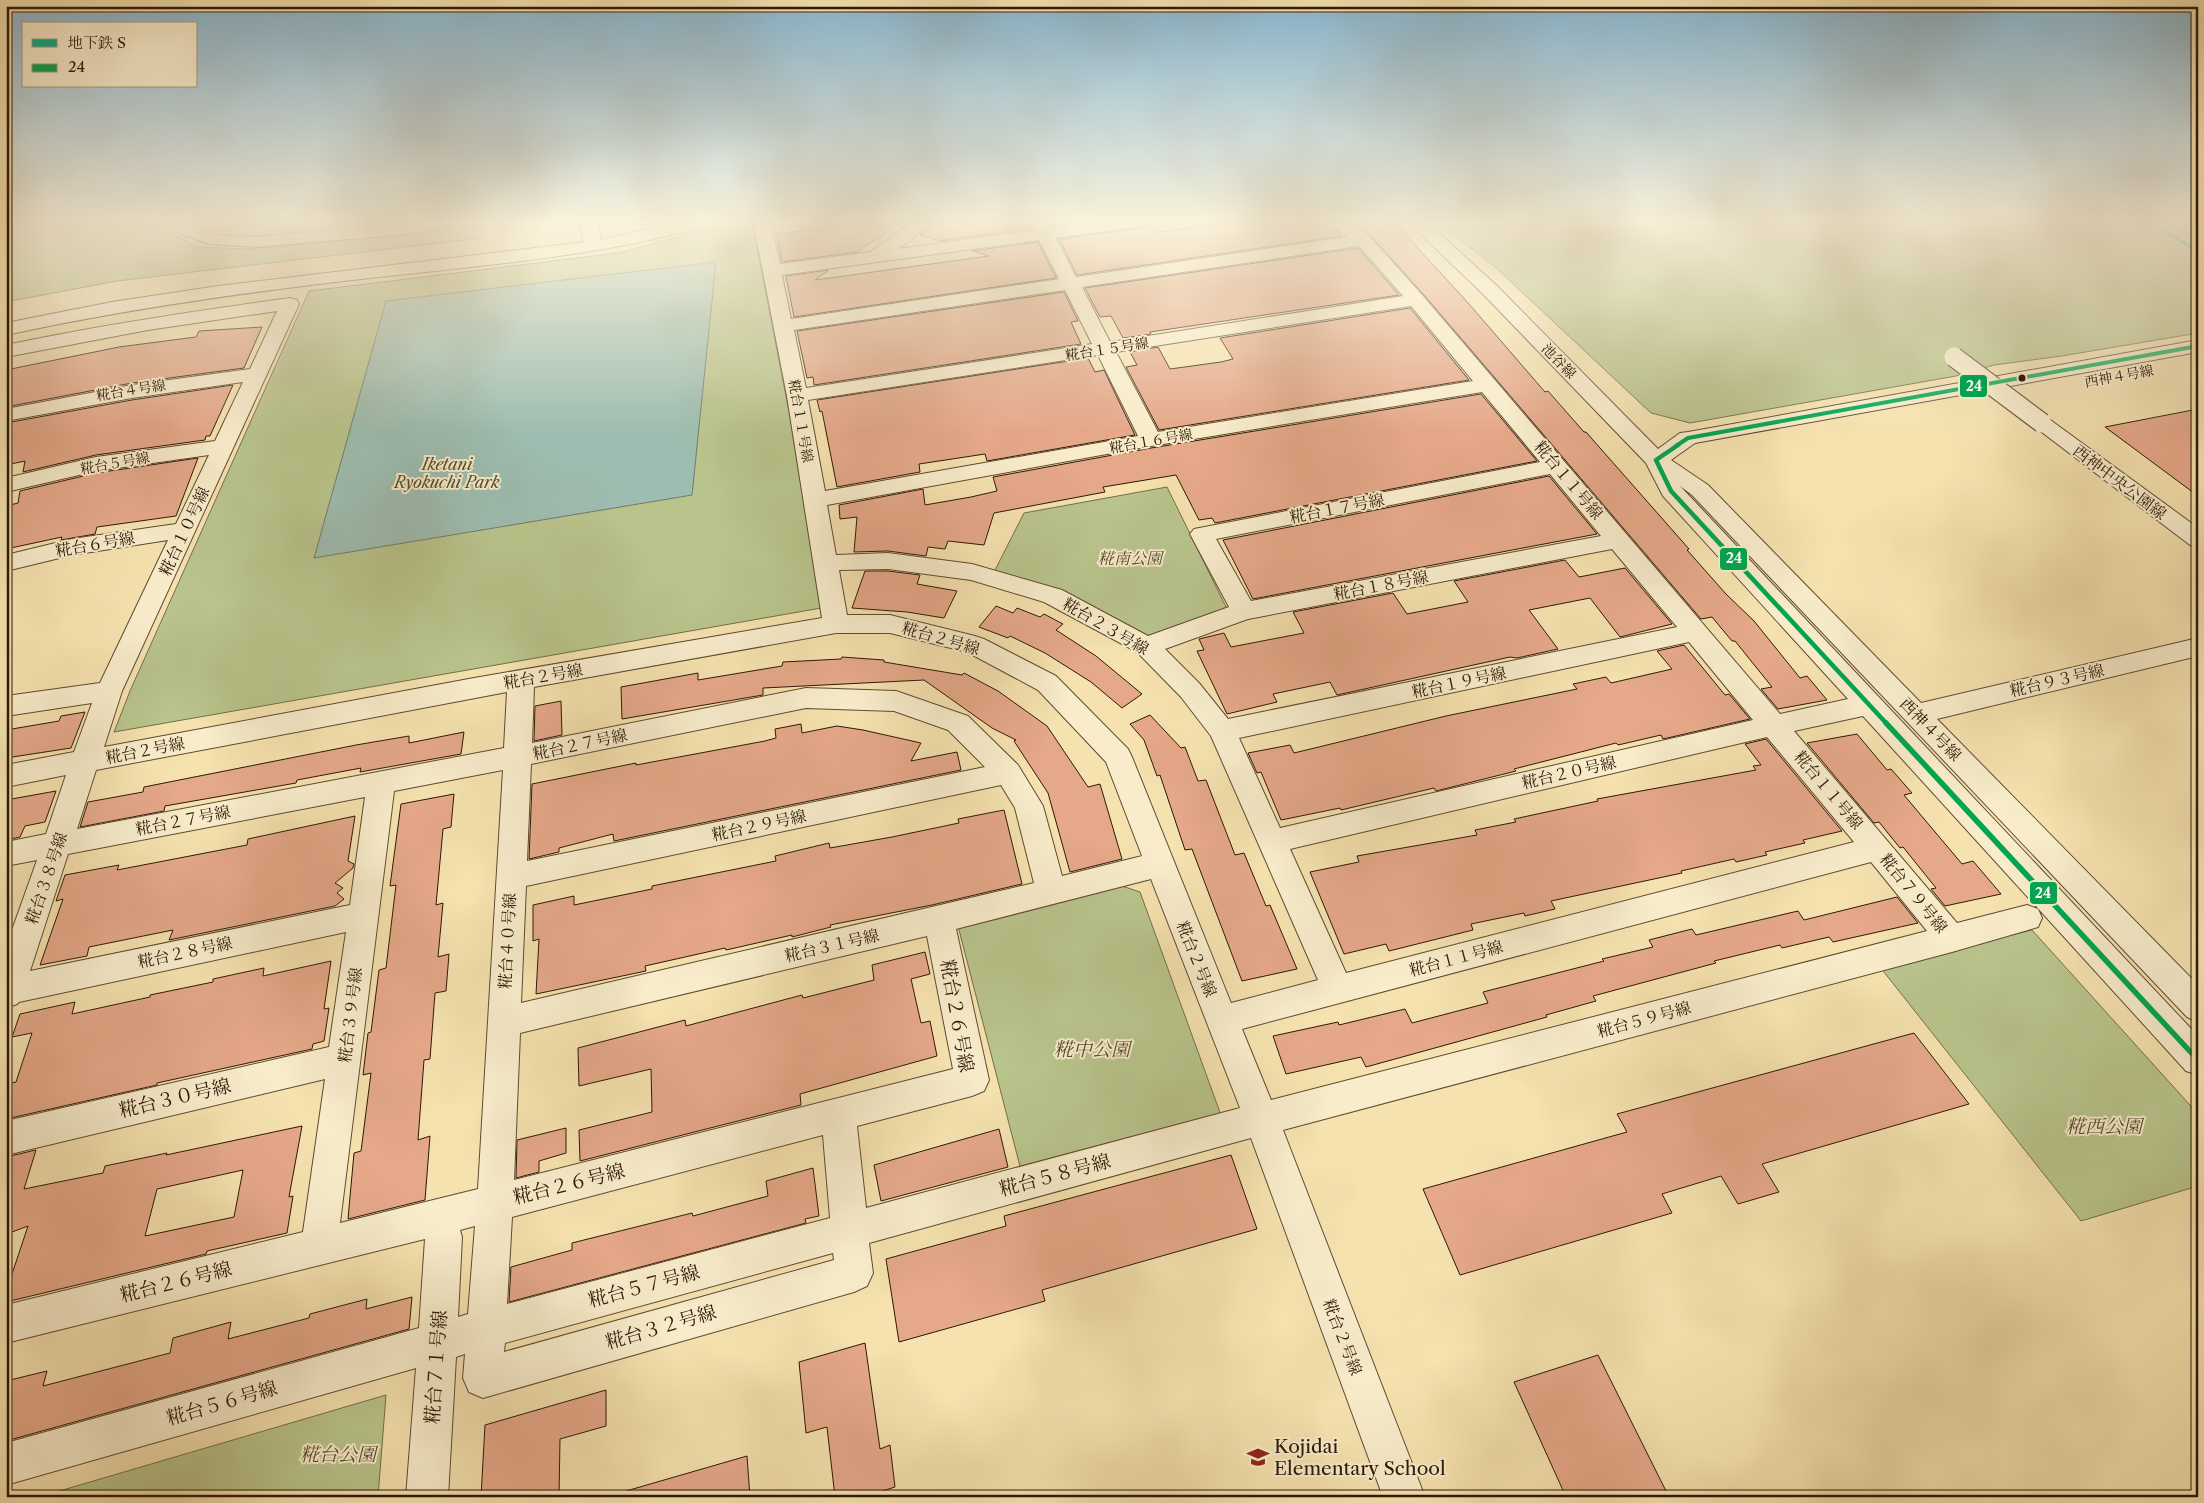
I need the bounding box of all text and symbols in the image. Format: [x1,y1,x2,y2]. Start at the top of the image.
legend [22,22,198,88]
text: 地下鉄 S [68,33,126,52]
text: 24 [68,57,85,76]
street label: 糀台１５号線 [1064,334,1150,364]
street label: 池谷線 [1538,340,1580,382]
street label: 西神４号線 [2083,361,2155,391]
unlabelled marker [2017,373,2027,383]
line badge: 24 [1959,374,1988,398]
street label: 糀台４号線 [95,376,167,404]
text: 24 [1966,377,1982,395]
street label: 糀台１１号線 [785,378,817,464]
street label: 糀台１６号線 [1108,425,1194,457]
street label: 糀台１１号線 [1530,437,1608,523]
street label: 西神中央公園線 [2069,440,2171,524]
street label: 糀台５号線 [79,448,151,478]
park label: Iketani Ryokuchi Park [392,454,500,492]
street label: 糀台１０号線 [155,483,213,579]
street label: 糀台１７号線 [1288,489,1386,527]
street label: 糀台６号線 [54,527,136,561]
line badge: 24 [1719,547,1748,571]
park label: 糀南公園 [1098,548,1165,568]
text: 24 [1726,549,1742,567]
street label: 糀台１８号線 [1332,566,1430,604]
street label: 糀台２３号線 [1059,593,1153,659]
street label: 糀台２号線 [900,617,982,659]
street label: 糀台２号線 [502,659,584,693]
street label: 糀台９３号線 [2008,659,2106,701]
street label: 糀台１９号線 [1410,662,1508,702]
street label: 西神４号線 [1896,693,1966,765]
street label: 糀台２７号線 [531,724,629,764]
street label: 糀台２号線 [104,733,186,767]
street label: 糀台１１号線 [1790,747,1868,833]
street label: 糀台２０号線 [1520,751,1618,793]
street label: 糀台２７号線 [134,801,232,839]
street label: 糀台２９号線 [710,805,808,845]
street label: 糀台３８号線 [21,829,71,927]
street label: 糀台７９号線 [1876,849,1952,937]
line badge: 24 [2029,881,2058,905]
text: 24 [2035,884,2051,902]
street label: 糀台４０号線 [495,893,519,989]
street label: 糀台２号線 [1173,918,1221,1000]
street label: 糀台３１号線 [783,924,881,966]
street label: 糀台２８号線 [136,932,234,972]
street label: 糀台１１号線 [1407,936,1505,980]
street label: 糀台２６号線 [936,958,978,1074]
street label: 糀台３９号線 [334,966,366,1064]
street label: 糀台５９号線 [1595,997,1693,1041]
park label: 糀中公園 [1054,1038,1133,1061]
street label: 糀台３０号線 [117,1074,233,1122]
park label: 糀西公園 [2066,1115,2145,1138]
street label: 糀台５８号線 [997,1149,1113,1201]
street label: 糀台２６号線 [511,1159,627,1209]
street label: 糀台２６号線 [118,1257,234,1307]
street label: 糀台５７号線 [586,1260,702,1312]
street label: 糀台２号線 [1319,1296,1367,1378]
street label: 糀台３２号線 [603,1300,719,1354]
street label: 糀台７１号線 [421,1309,451,1425]
street label: 糀台５６号線 [164,1376,280,1430]
place label: Kojidai Elementary School [1274,1435,1446,1480]
park label: 糀台公園 [300,1443,379,1466]
school or university icon: Kojidai Elementary School [1245,1444,1271,1470]

